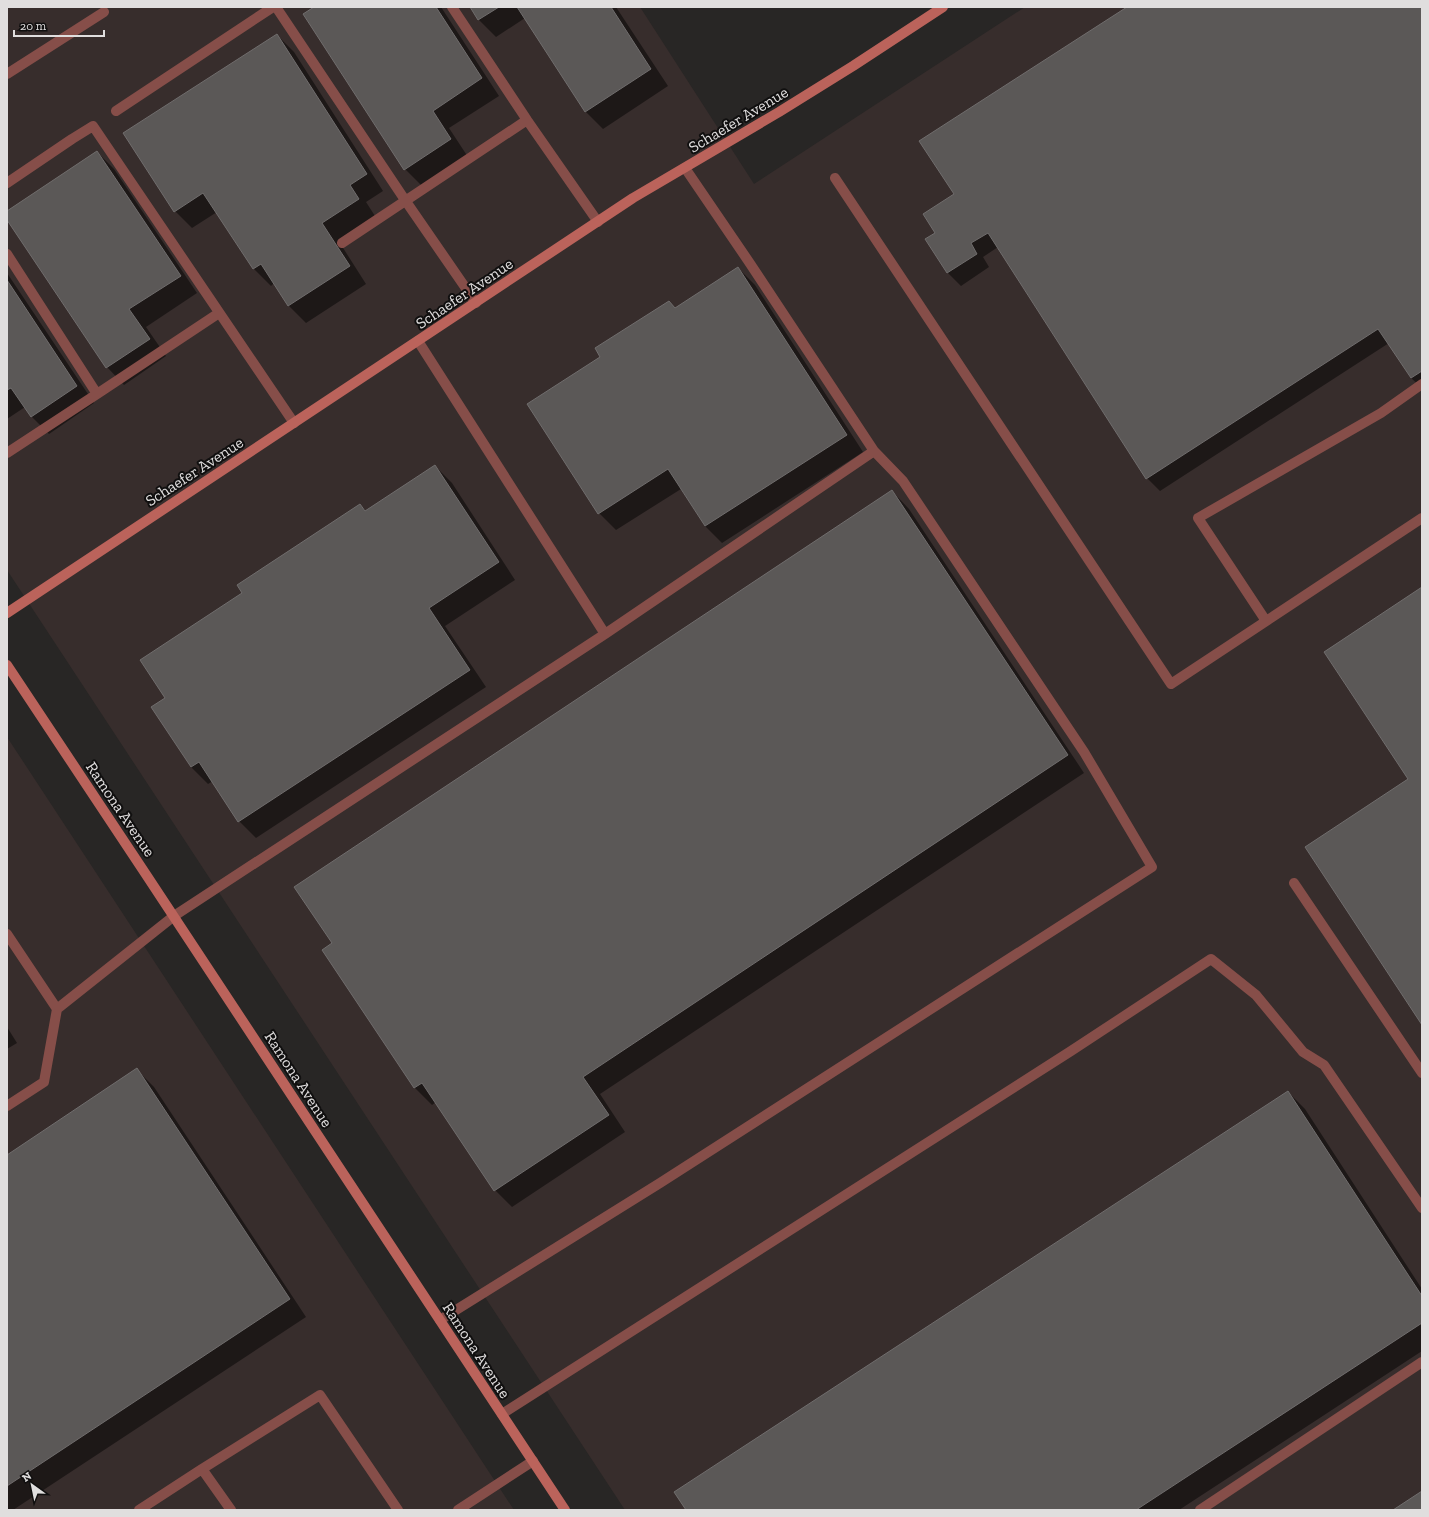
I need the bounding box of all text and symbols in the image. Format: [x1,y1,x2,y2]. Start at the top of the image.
scale bar [14,12,104,38]
text: 20 m [20,19,47,33]
street label: Schaefer Avenue [685,82,792,157]
street label: Schaefer Avenue [412,254,516,333]
street label: Schaefer Avenue [142,433,247,510]
street label: Ramona Avenue [82,758,159,860]
street label: Ramona Avenue [261,1028,337,1131]
street label: Ramona Avenue [439,1299,515,1402]
north arrow [12,1465,52,1505]
text: N [20,1469,34,1485]

